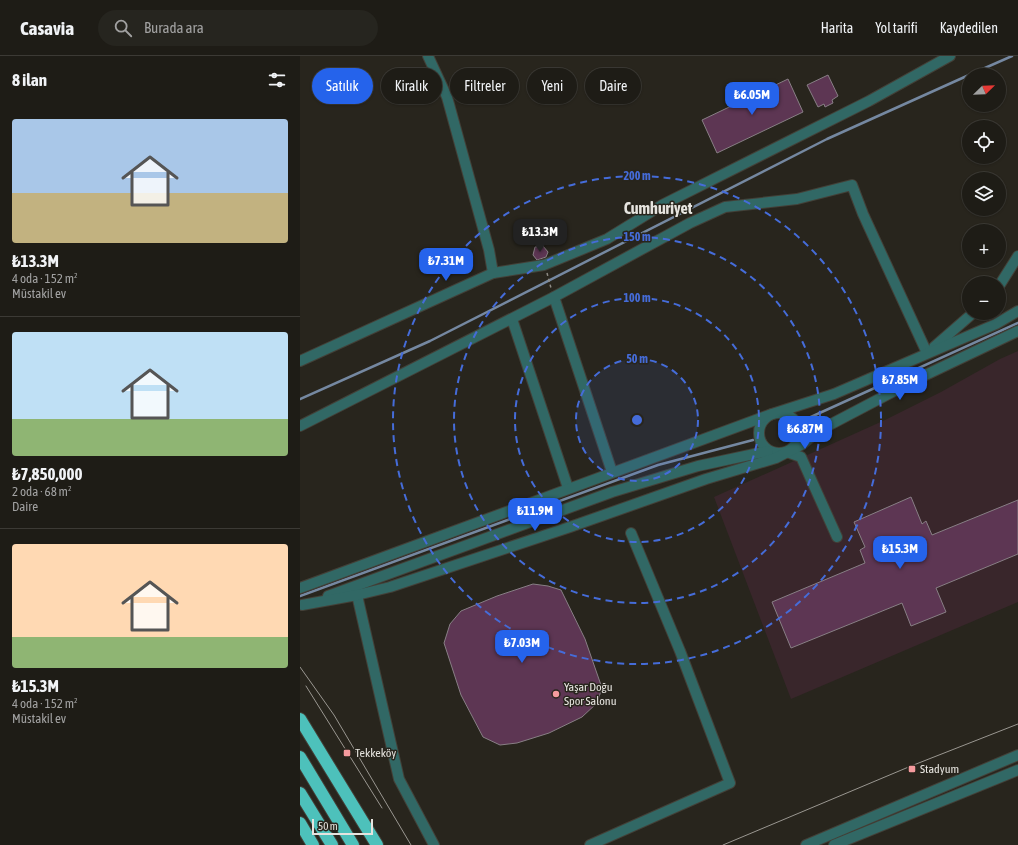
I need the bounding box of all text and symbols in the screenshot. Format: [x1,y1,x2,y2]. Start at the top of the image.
search box [98,10,378,46]
text: Casavia [20,17,74,39]
icon: search [112,17,134,39]
text: Burada ara [144,19,204,36]
text: Harita [821,20,853,36]
text: Yol tarifi [875,20,918,36]
text: Kaydedilen [940,20,998,36]
chip: Satılık [312,68,373,104]
chip: Kiralık [381,68,442,104]
chip: Filtreler [450,68,519,104]
chip: Yeni [527,68,577,104]
chip: Daire [585,68,641,104]
north arrow [962,68,1006,112]
map controls [962,68,1006,320]
icon: filters [266,69,288,91]
text: 8 ilan [12,70,47,90]
pin: ₺6.05M [719,82,785,116]
text: ₺6.05M [734,87,770,102]
button: locate [962,120,1006,164]
icon: home [114,145,186,217]
text: 200 m [623,169,651,183]
button: layers [962,172,1006,216]
district label: Cumhuriyet [624,199,693,217]
pin: ₺13.3M [507,219,573,253]
text: ₺13.3M [522,224,558,239]
button: + [962,224,1006,268]
text: 150 m [623,230,651,244]
pin: ₺7.31M [413,248,479,282]
text: ₺13.3M [12,251,59,271]
text: ₺7.31M [428,253,464,268]
text: 4 oda · 152 m² [12,271,78,286]
button: − [962,276,1006,320]
text: Müstakil ev [12,286,66,301]
text: 100 m [623,291,651,305]
text: 50 m [626,352,648,366]
icon: home [114,358,186,430]
pin: ₺7.85M [867,367,933,401]
text: ₺7.85M [882,372,918,387]
centre of rings [630,413,644,427]
pin: ₺6.87M [772,416,838,450]
text: ₺6.87M [787,421,823,436]
text: ₺7,850,000 [12,464,82,484]
text: 2 oda · 68 m² [12,484,72,499]
pin: ₺11.9M [502,498,568,532]
text: Daire [12,499,38,514]
text: ₺11.9M [517,503,553,518]
pin: ₺15.3M [867,536,933,570]
text: ₺15.3M [882,541,918,556]
icon: home [114,570,186,642]
pin: ₺7.03M [489,630,555,664]
text: ₺7.03M [504,635,540,650]
text: ₺15.3M [12,676,59,696]
place label: Yaşar Doğu Spor Salonu [564,680,617,708]
marker: Yaşar Doğu Spor Salonu [551,689,561,699]
text: 4 oda · 152 m² [12,696,78,711]
text: Müstakil ev [12,711,66,726]
place label: Tekkeköy [355,746,396,760]
marker: Tekkeköy [342,748,352,758]
place label: Stadyum [920,762,959,776]
marker: Stadyum [907,764,917,774]
scale bar [312,817,373,836]
text: 50 m [318,820,338,832]

